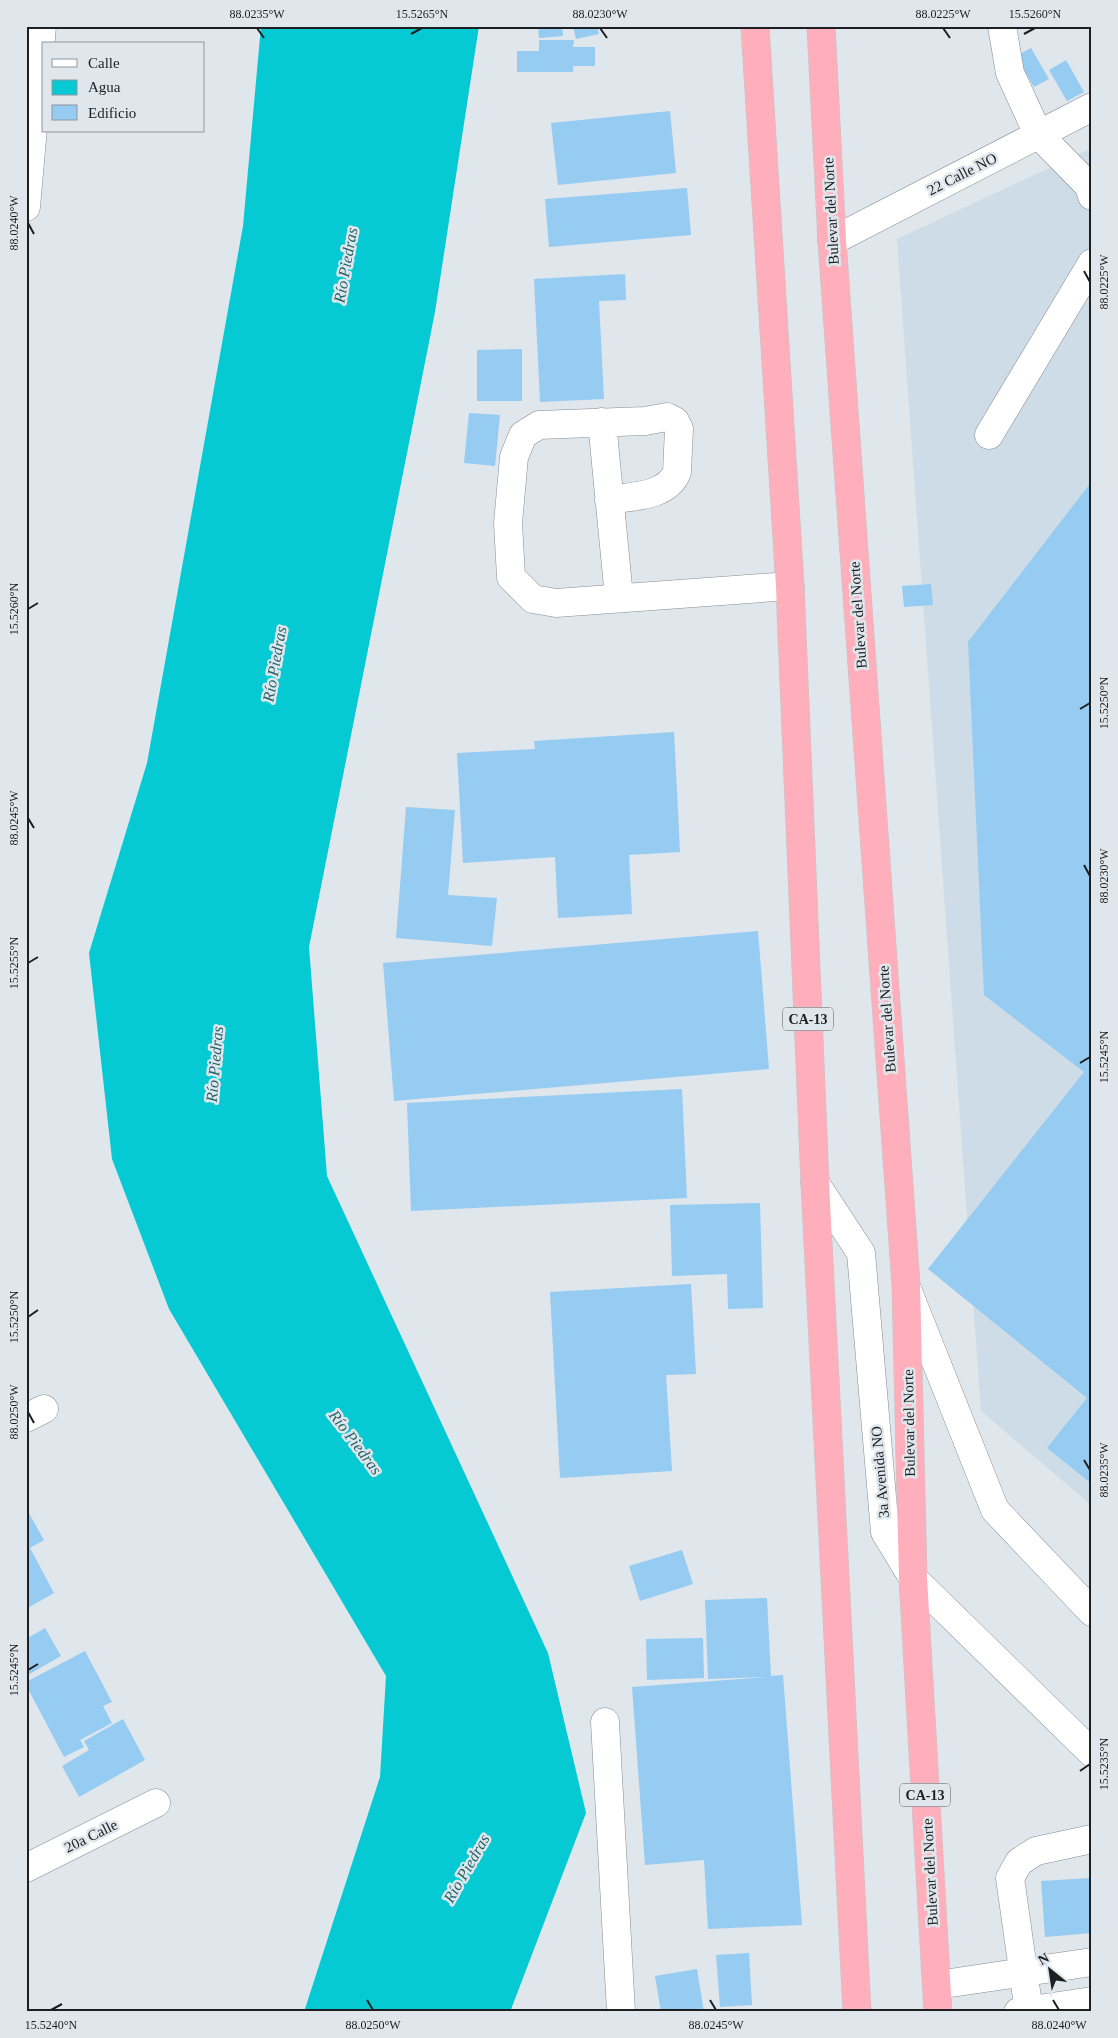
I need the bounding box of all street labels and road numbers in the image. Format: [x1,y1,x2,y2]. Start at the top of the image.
street label: 22 Calle NO [925,150,1000,198]
street label: Bulevar del Norte [820,157,842,265]
street label: Bulevar del Norte [846,561,870,669]
street label: Bulevar del Norte [875,965,899,1073]
road number: CA-13 [783,1008,833,1030]
street label: Bulevar del Norte [900,1369,918,1477]
street label: 3a Avenida NO [868,1425,892,1519]
road number: CA-13 [900,1784,950,1806]
street label: 20a Calle [62,1816,120,1856]
street label: Bulevar del Norte [919,1818,941,1926]

